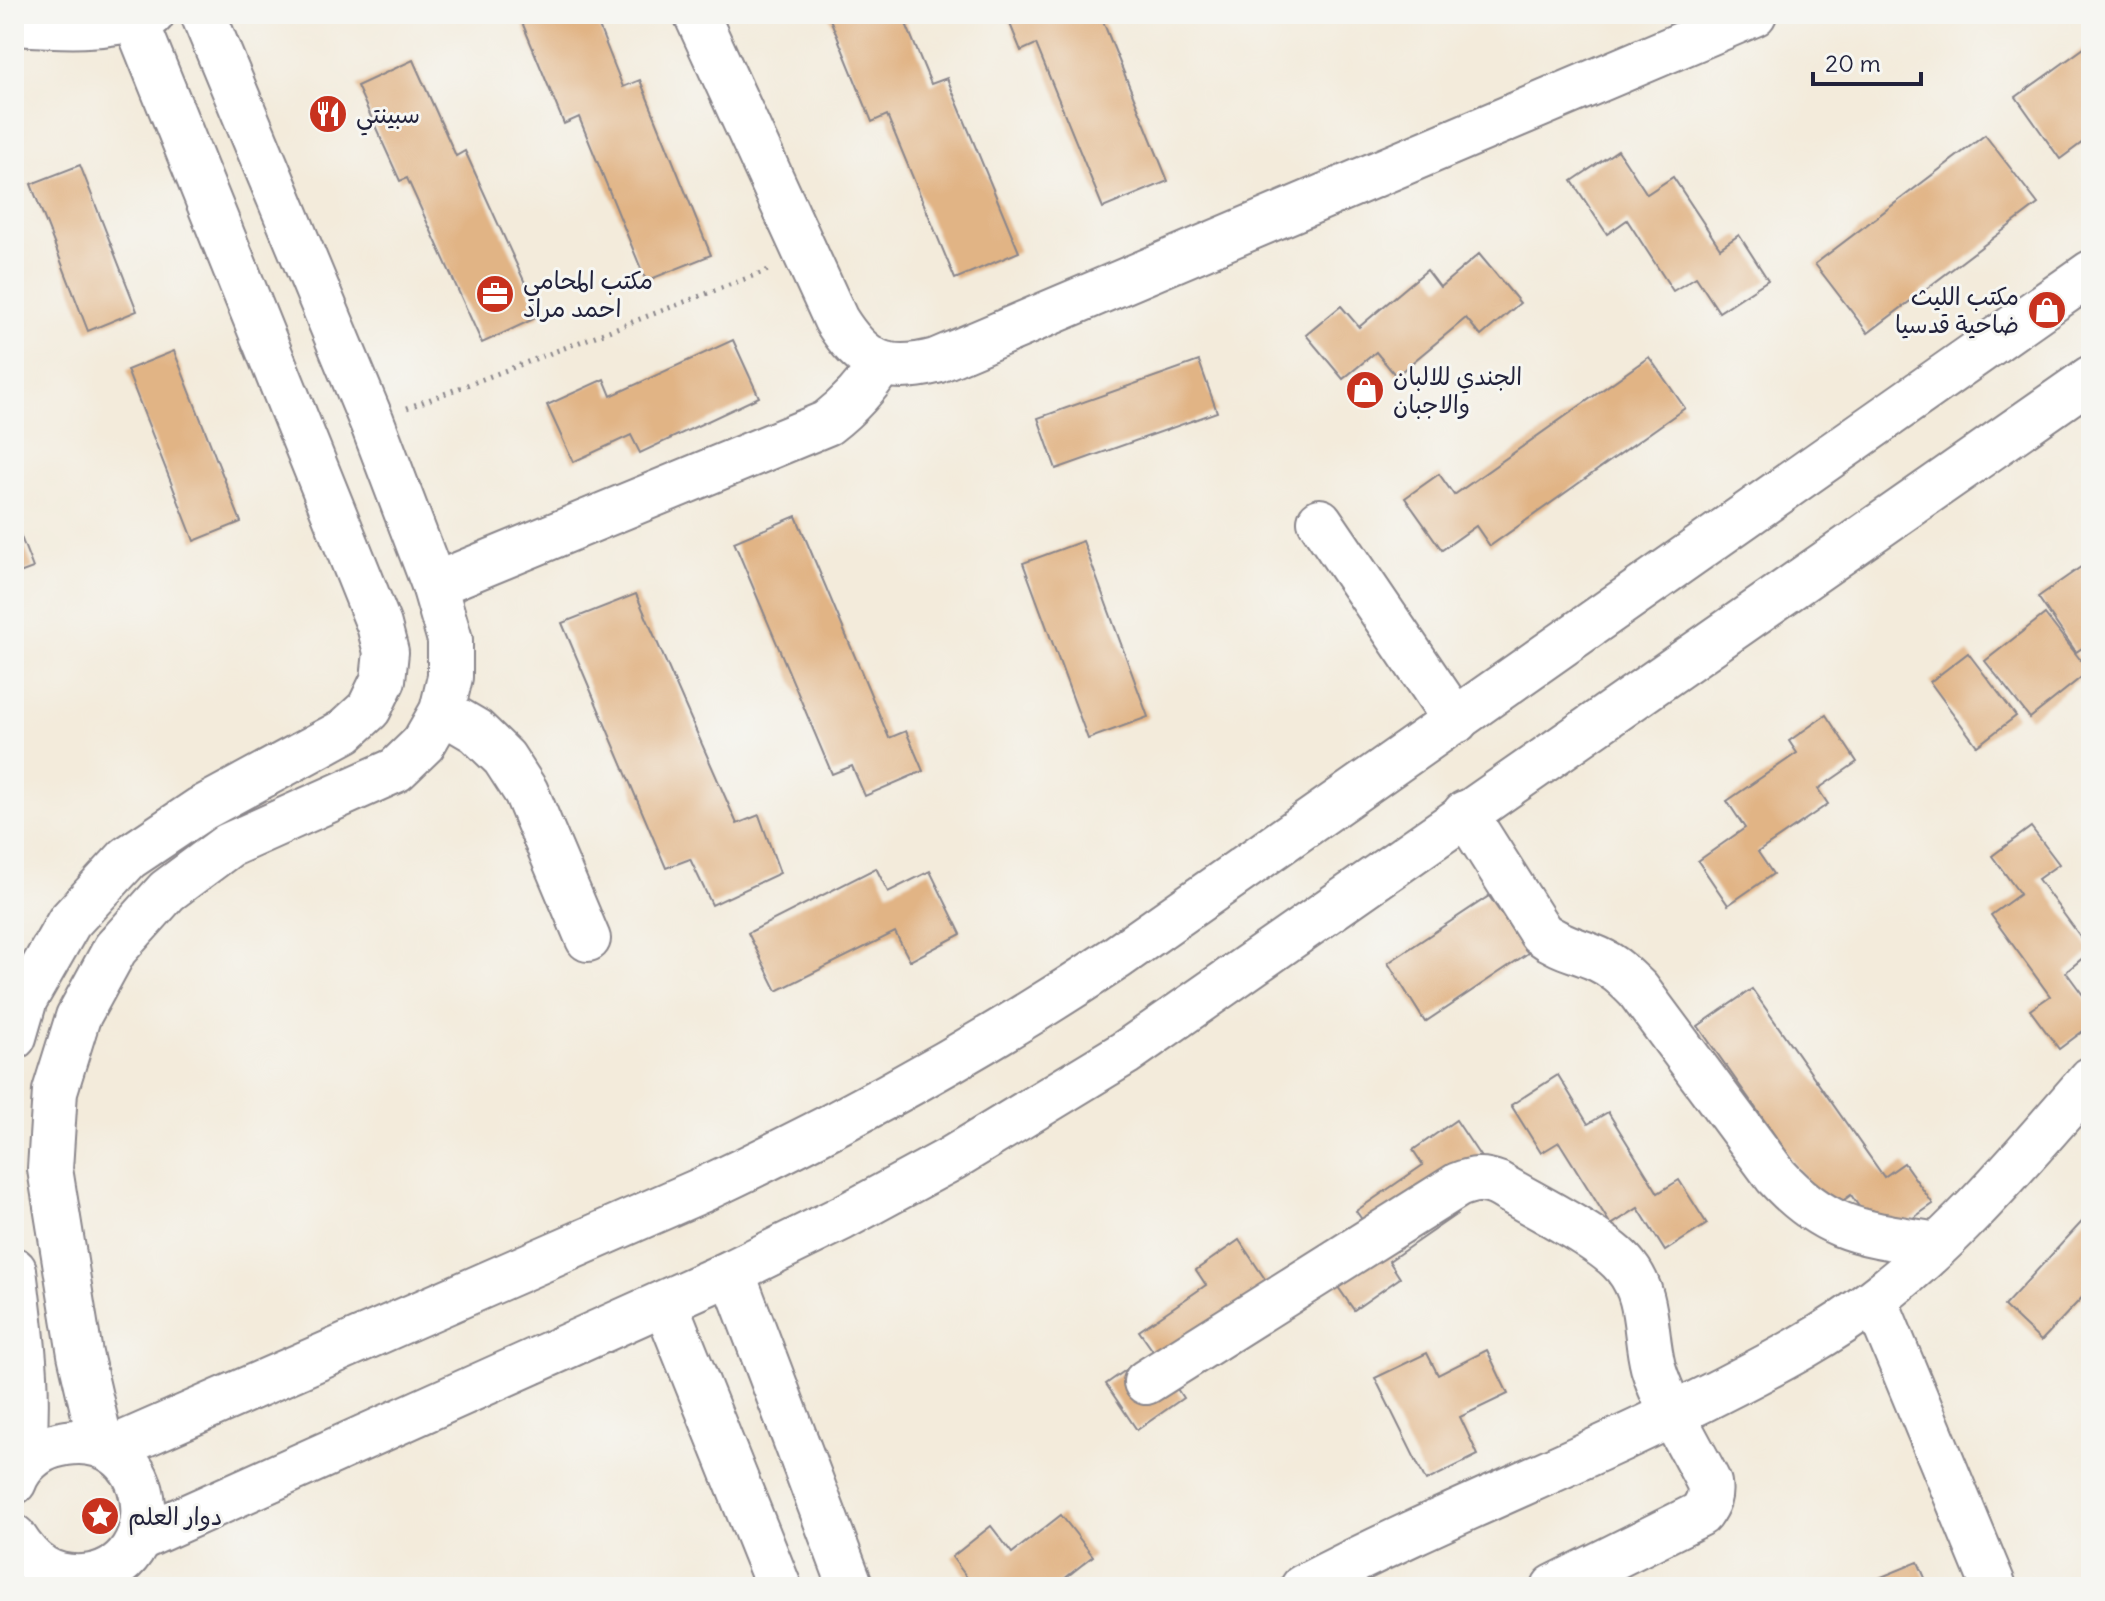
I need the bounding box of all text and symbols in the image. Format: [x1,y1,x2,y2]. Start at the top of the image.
scale bar [1813,36,1921,86]
text: 20 m [1825,48,1881,78]
restaurant icon: سبينتي [307,93,349,135]
place label: سبينتي [356,99,420,136]
place label: مكتب المحامي احمد مراد [523,265,653,323]
office icon: مكتب المحامي احمد مراد [474,273,516,315]
place label: مكتب الليث ضاحية قدسيا [1895,281,2019,339]
shop icon: مكتب الليث ضاحية قدسيا [2026,289,2068,331]
place label: الجندي للالبان والاجبان [1393,361,1522,419]
shop icon: الجندي للالبان والاجبان [1344,369,1386,411]
place icon: دوار العلم [79,1495,121,1537]
place label: دوار العلم [128,1501,222,1535]

